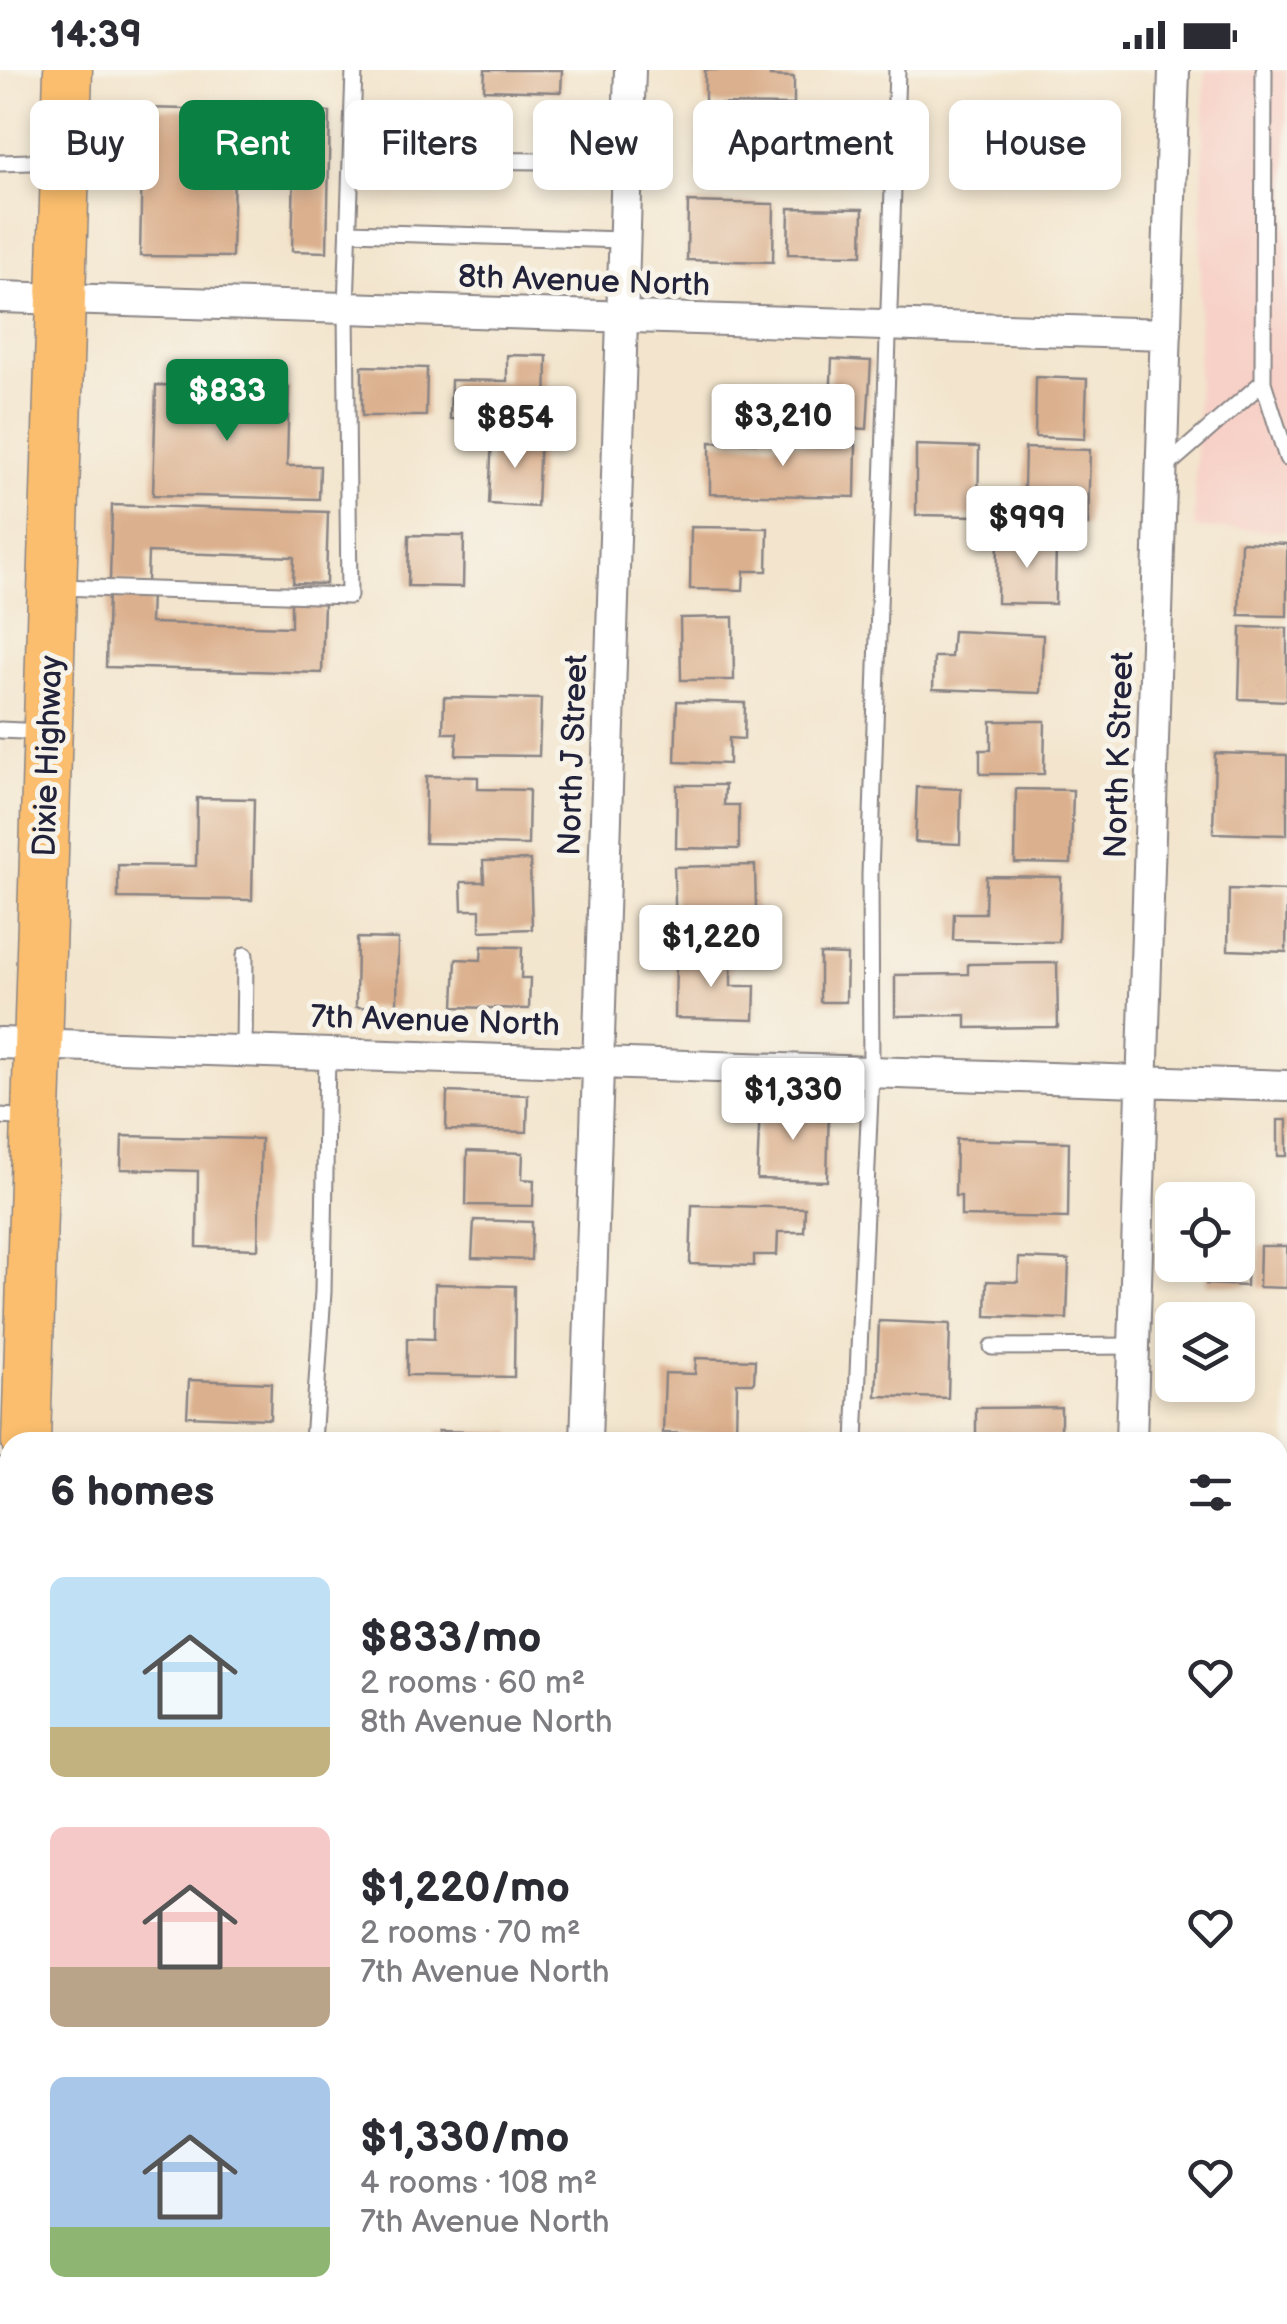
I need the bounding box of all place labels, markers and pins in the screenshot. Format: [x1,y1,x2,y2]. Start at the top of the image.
pin: $833 [168,359,286,444]
pin: $3,210 [702,384,864,469]
pin: $854 [456,386,574,471]
pin: $999 [968,486,1086,571]
pin: $1,220 [630,905,792,990]
pin: $1,330 [712,1058,874,1143]

